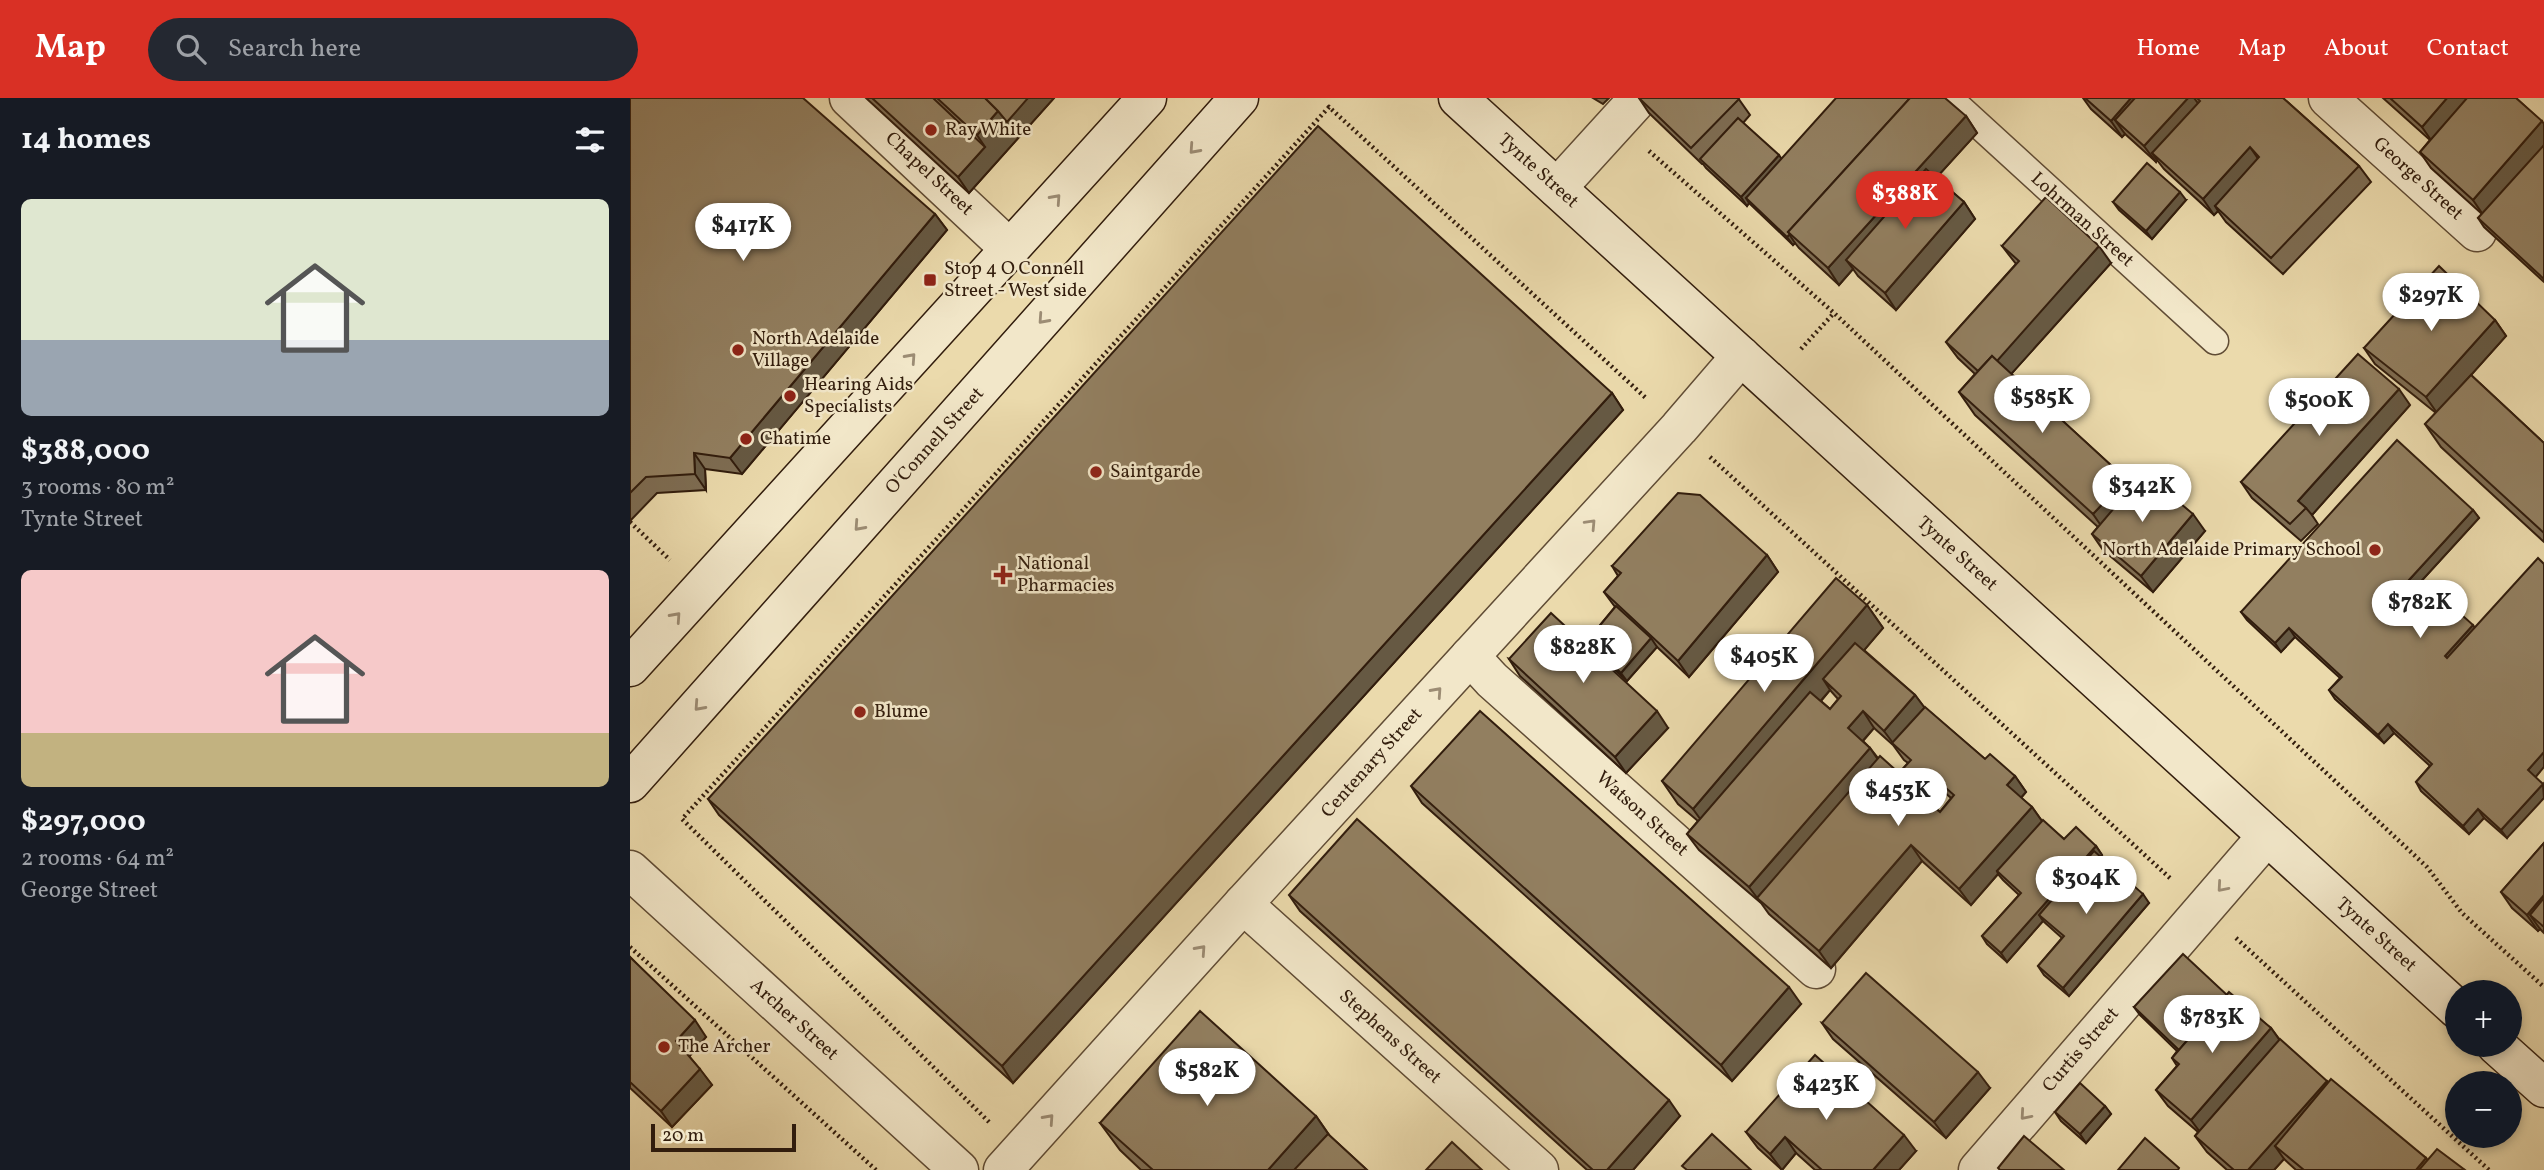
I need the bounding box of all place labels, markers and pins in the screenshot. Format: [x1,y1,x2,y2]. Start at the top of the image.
place label: Ray White [945,117,1031,143]
marker: Ray White [923,122,939,138]
pin: $388K [1856,172,1954,231]
pin: $417K [694,204,792,263]
place label: Stop 4 O Connell Street - West side [944,256,1087,304]
marker: Stop 4 O Connell Street - West side [922,272,938,288]
pin: $297K [2382,274,2480,333]
place label: North Adelaide Village [752,326,879,374]
marker: North Adelaide Village [730,342,746,358]
place label: Hearing Aids Specialists [804,372,913,420]
pin: $585K [1993,376,2091,435]
pin: $500K [2270,378,2368,438]
marker: Hearing Aids Specialists [782,388,798,404]
place label: Chatime [760,426,831,452]
marker: Chatime [738,431,754,447]
place label: Saintgarde [1110,459,1201,485]
marker: Saintgarde [1088,464,1104,480]
pin: $342K [2093,464,2191,524]
place label: North Adelaide Primary School [2102,537,2361,563]
marker: North Adelaide Primary School [2367,542,2383,558]
place label: National Pharmacies [1017,551,1114,599]
marker: National Pharmacies [995,567,1011,583]
pin: $782K [2371,580,2469,640]
pin: $828K [1534,626,1632,685]
pin: $405K [1715,634,1813,694]
place label: Blume [874,699,928,725]
marker: Blume [852,704,868,720]
pin: $453K [1849,768,1947,828]
pin: $304K [2037,856,2135,916]
pin: $783K [2163,996,2261,1055]
place label: The Archer [678,1034,771,1060]
marker: The Archer [656,1039,672,1055]
pin: $582K [1158,1048,1256,1108]
pin: $423K [1777,1062,1875,1122]

